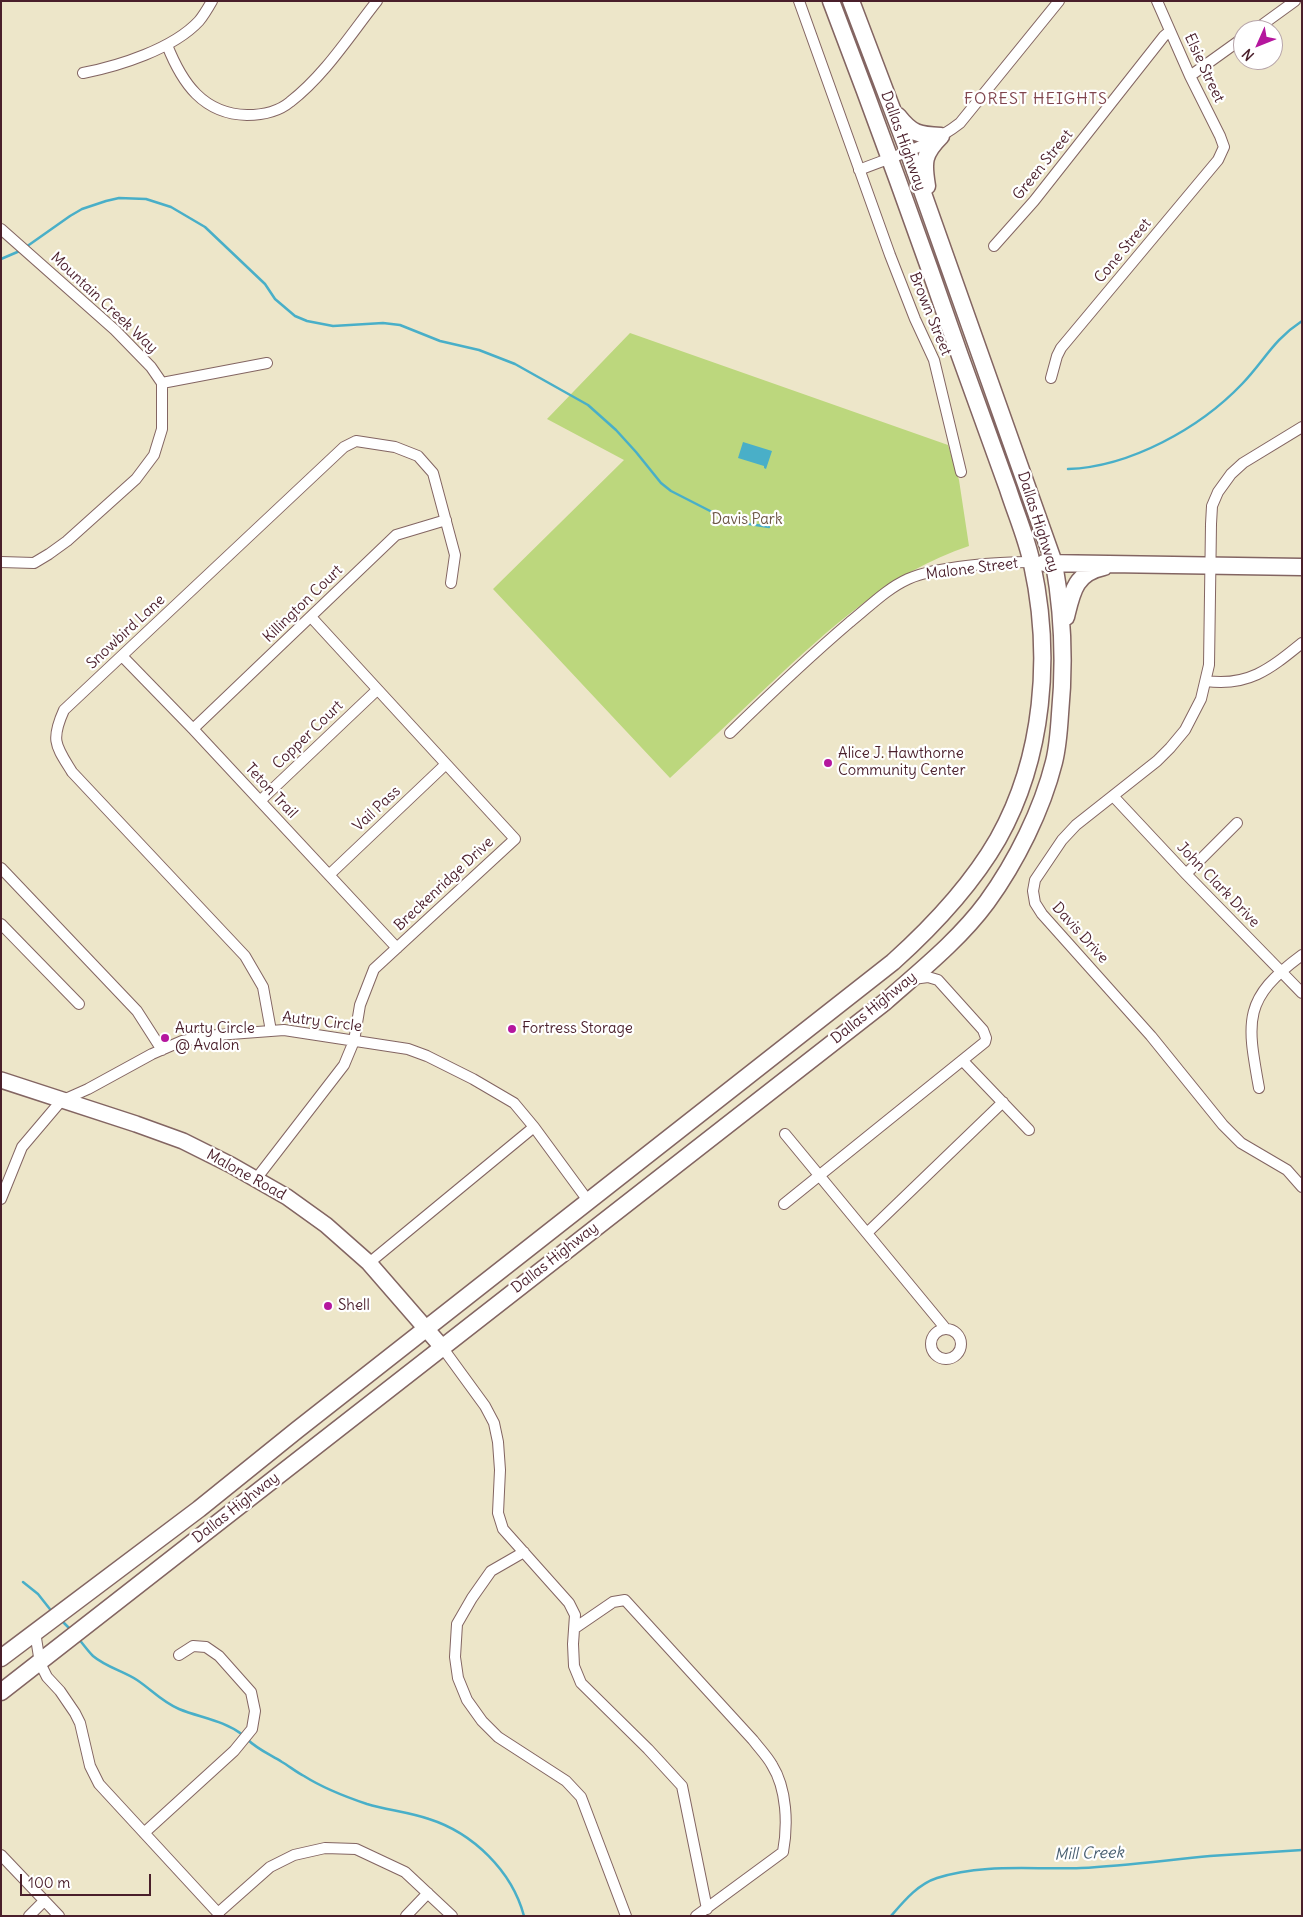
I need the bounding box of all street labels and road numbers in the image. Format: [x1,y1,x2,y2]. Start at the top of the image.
street label: Elsie Street [1180,31,1228,105]
street label: Dallas Highway [877,89,929,193]
street label: Green Street [1009,126,1077,204]
street label: Cone Street [1091,215,1155,287]
street label: Mountain Creek Way [47,249,161,357]
street label: Brown Street [905,270,955,358]
street label: Dallas Highway [1013,469,1063,575]
street label: Malone Street [925,554,1019,584]
street label: Killington Court [259,562,347,646]
street label: Snowbird Lane [83,591,169,673]
street label: Copper Court [269,697,347,773]
street label: Teton Trail [241,760,301,822]
street label: Vail Pass [349,782,405,836]
street label: Breckenridge Drive [391,833,497,935]
street label: John Clark Drive [1173,839,1263,931]
street label: Davis Drive [1048,899,1112,967]
street label: Dallas Highway [828,968,920,1048]
street label: Autry Circle [281,1008,363,1036]
street label: Malone Road [203,1146,289,1204]
street label: Dallas Highway [508,1219,602,1297]
street label: Dallas Highway [189,1469,283,1547]

